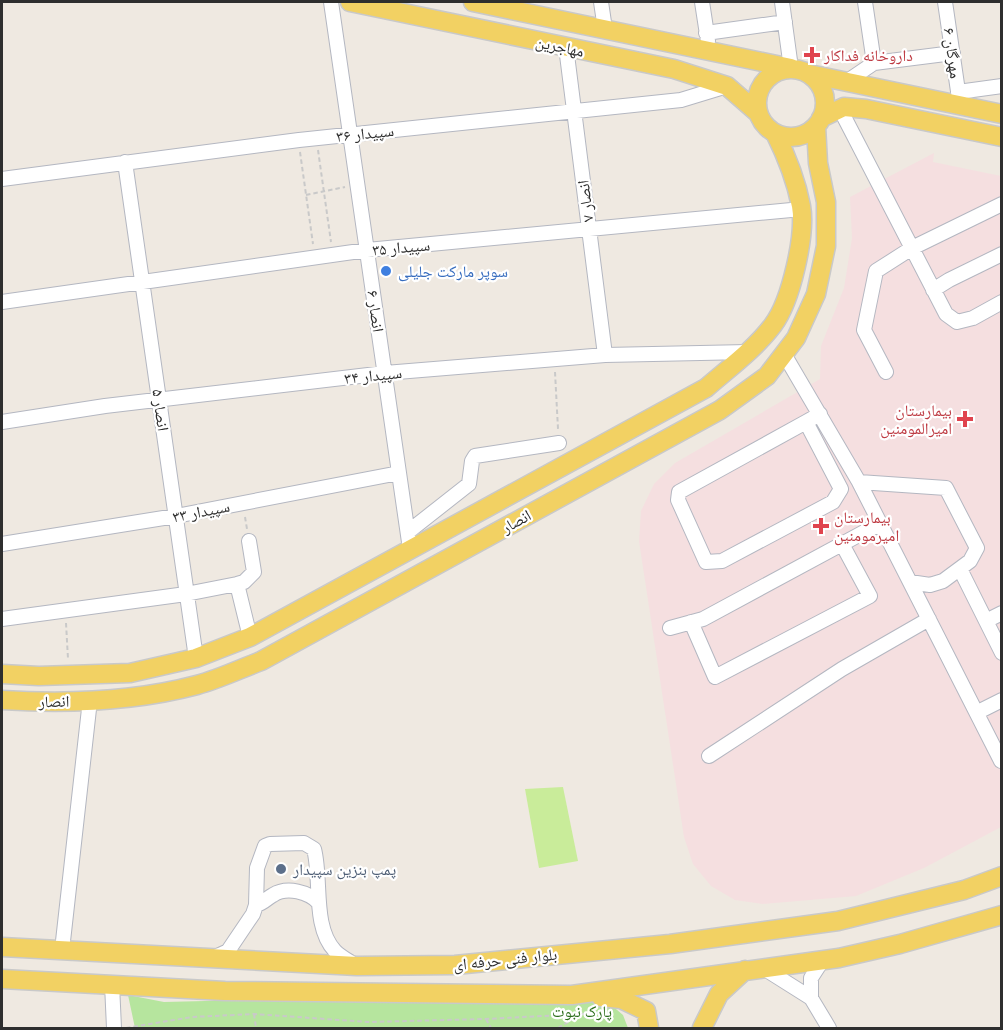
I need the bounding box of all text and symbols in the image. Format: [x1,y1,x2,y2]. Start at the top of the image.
street label: مهرگان ۶ [939,26,966,80]
street label: مهاجرین [534,31,586,62]
place label: داروخانه فداکار [823,45,913,65]
marker: داروخانه فداکار [805,48,819,62]
street label: سپیدار ۳۶ [335,120,395,146]
street label: انصار ۷ [573,179,597,223]
street label: سپیدار ۳۵ [371,235,431,260]
place label: سوپر مارکت جلیلی [398,261,508,282]
marker: سوپر مارکت جلیلی [379,264,393,278]
street label: انصار ۶ [363,289,389,333]
street label: سپیدار ۳۴ [343,362,403,388]
street label: انصار ۵ [148,388,174,432]
place label: بیمارستان امیرالمومنین [880,400,952,439]
marker: بیمارستان امیرالمومنین [956,410,974,428]
street label: سپیدار ۳۳ [171,496,231,526]
street label: انصار [497,505,534,538]
place label: بیمارستان امیرمومنین [834,507,899,546]
marker: بیمارستان امیرمومنین [812,517,830,535]
street label: انصار [37,691,70,711]
place label: پمپ بنزین سپیدار [292,859,396,880]
marker: پمپ بنزین سپیدار [274,862,288,876]
street label: بلوار فنی حرفه ای [452,944,558,975]
park label: پارک نبوت [552,1001,612,1021]

